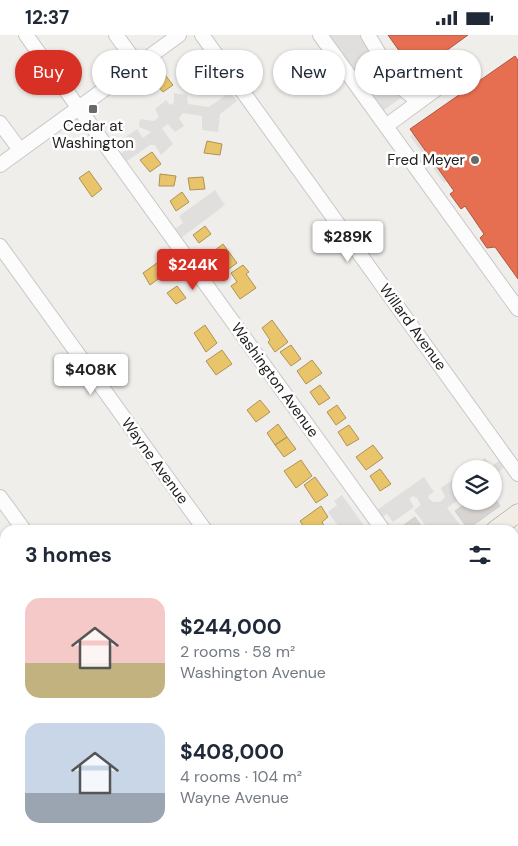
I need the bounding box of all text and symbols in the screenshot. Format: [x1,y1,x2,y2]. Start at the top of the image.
text: 12:37 [25,5,69,30]
chip: Buy [15,50,82,95]
chip: Rent [92,50,166,95]
chip: Filters [176,50,263,95]
chip: New [273,50,345,95]
chip: Apartment [355,50,481,95]
marker: Cedar at Washington [87,103,99,115]
place label: Cedar at Washington [52,116,134,153]
place label: Fred Meyer [387,150,465,170]
marker: Fred Meyer [469,154,481,166]
pin: $289K [313,221,383,263]
text: $289K [323,226,373,247]
pin: $244K [158,249,228,291]
text: $244K [168,254,218,275]
street label: Willard Avenue [375,280,451,374]
street label: Washington Avenue [227,319,323,441]
pin: $408K [56,353,126,396]
text: $408K [65,359,117,380]
street label: Wayne Avenue [117,414,193,508]
map controls [452,460,502,510]
button: layers [452,460,502,510]
text: 3 homes [25,541,112,569]
icon: filters [466,541,494,569]
text: $244,000 [180,613,281,641]
icon: home [65,618,125,678]
text: 2 rooms · 58 m² [180,641,295,662]
text: Washington Avenue [180,662,326,683]
text: $408,000 [180,738,284,766]
icon: home [65,743,125,803]
text: 4 rooms · 104 m² [180,766,302,787]
text: Wayne Avenue [180,787,289,808]

